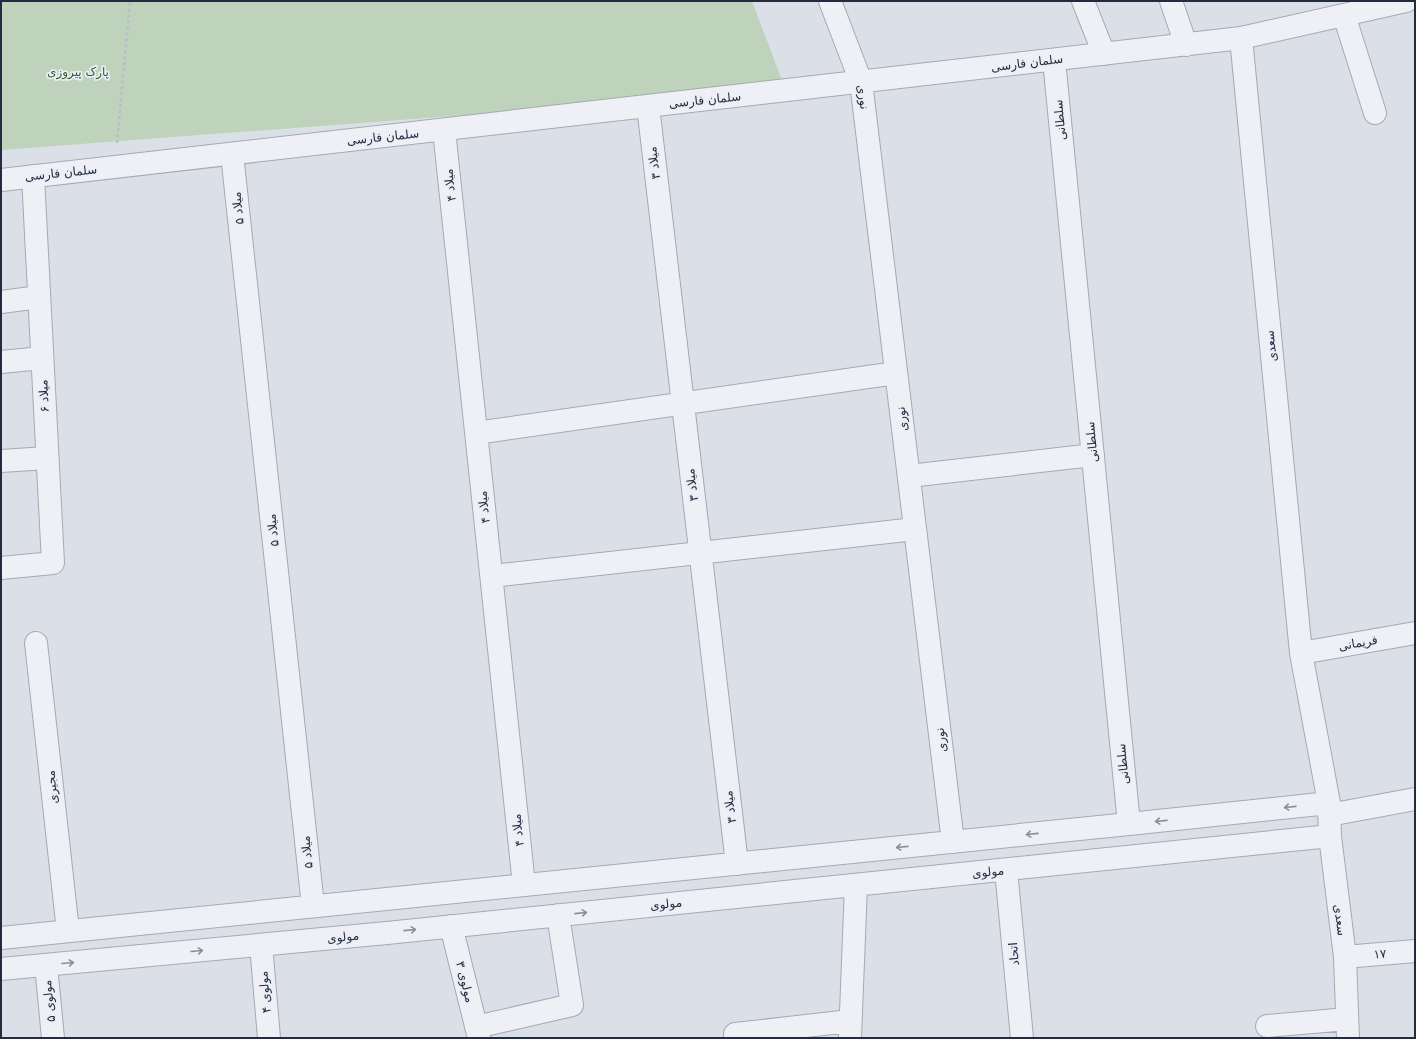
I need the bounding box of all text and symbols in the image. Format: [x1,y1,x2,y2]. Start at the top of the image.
street label: سلمان فارسی [990,52,1064,75]
park label: پارک پیروزی [47,65,109,80]
street label: نوری [853,84,872,110]
street label: سلمان فارسی [668,89,742,112]
street label: سلطانی [1051,99,1069,141]
street label: سلمان فارسی [346,126,420,149]
street label: میلاد ۳ [645,146,663,180]
street label: سلمان فارسی [24,162,98,185]
street label: میلاد ۴ [441,168,459,202]
street label: میلاد ۵ [229,191,247,225]
street label: سعدی [1262,330,1280,362]
street label: میلاد ۶ [36,379,52,413]
street label: نوری [894,406,911,432]
street label: سلطانی [1083,421,1101,463]
street label: میلاد ۳ [683,468,701,502]
street label: میلاد ۴ [475,490,493,524]
street label: میلاد ۵ [264,513,282,547]
street label: فریمانی [1337,633,1379,654]
street label: نوری [933,727,950,753]
street label: سلطانی [1114,743,1132,785]
street label: مجیری [43,769,62,805]
street label: میلاد ۳ [721,790,739,824]
one-way arrow [1284,803,1297,810]
street label: میلاد ۴ [509,813,527,847]
one-way arrow [1155,817,1168,824]
one-way arrow [1026,830,1039,838]
street label: میلاد ۵ [298,835,316,869]
one-way arrow [896,843,909,851]
street label: مولوی [971,863,1005,882]
street label: مولوی [649,895,683,914]
street label: سعدی [1331,903,1349,937]
one-way arrow [574,909,587,917]
one-way arrow [403,927,416,934]
street label: مولوی [326,928,360,947]
street label: اتحاد [1006,942,1022,966]
street label: ۱۷ [1373,946,1388,962]
one-way arrow [190,947,203,955]
one-way arrow [61,959,74,966]
street label: مولوی ۳ [452,960,477,1004]
street label: مولوی ۴ [256,970,275,1014]
street label: مولوی ۵ [40,979,59,1023]

